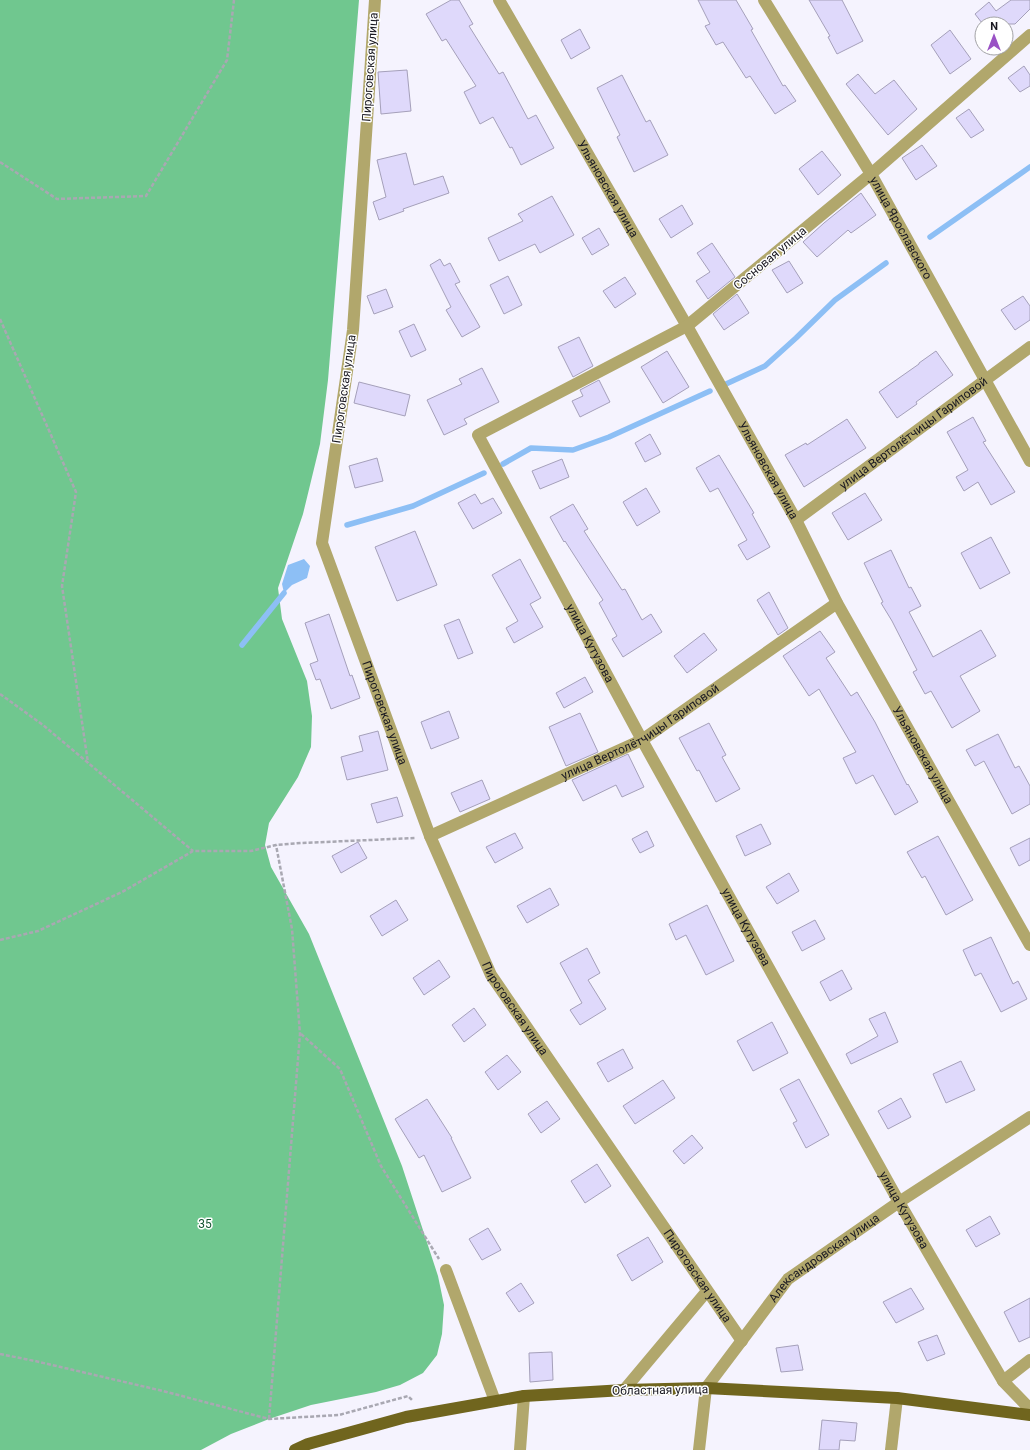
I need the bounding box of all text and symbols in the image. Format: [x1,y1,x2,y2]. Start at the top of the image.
street label: Пироговская улица [359,12,381,122]
north arrow [974,16,1014,56]
text: N [990,20,998,33]
street label: Ульяновская улица [574,138,641,240]
street label: улица Ярославского [867,174,935,282]
street label: Сосновая улица [731,224,809,292]
street label: Пироговская улица [329,334,359,444]
street label: улица Вертолётчицы Гариповой [837,374,990,492]
street label: Ульяновская улица [735,419,801,522]
street label: улица Кутузова [563,602,617,685]
street label: Пироговская улица [359,659,410,767]
street label: улица Вертолётчицы Гариповой [559,681,722,783]
street label: Ульяновская улица [890,704,956,806]
street label: улица Кутузова [719,886,773,969]
street label: Пироговская улица [479,960,551,1058]
street label: улица Кутузова [876,1169,932,1251]
street label: Александровская улица [766,1211,882,1305]
park label: 35 [198,1217,212,1231]
street label: Пироговская улица [661,1227,734,1325]
street label: Областная улица [612,1382,708,1398]

